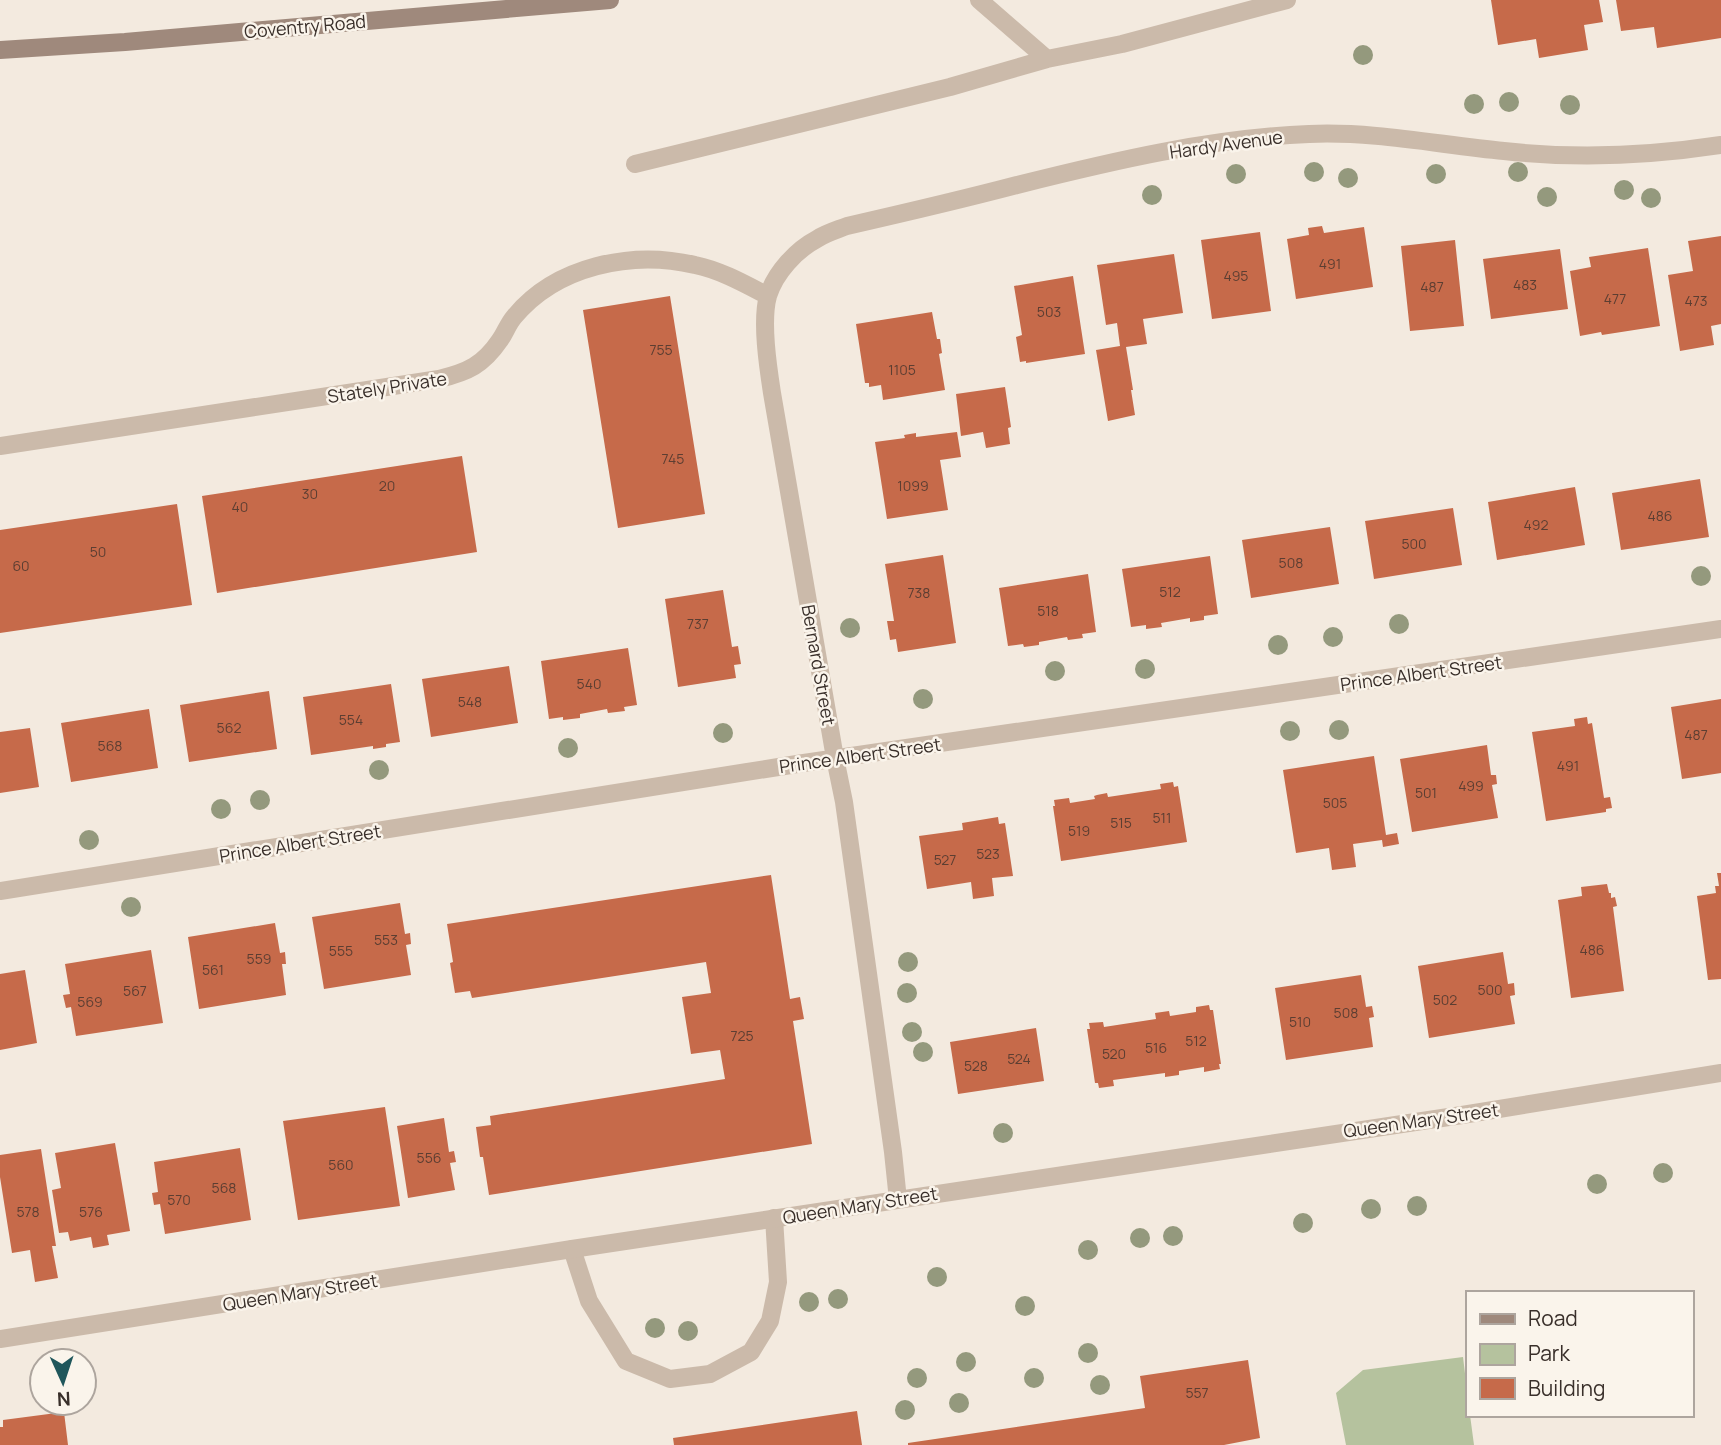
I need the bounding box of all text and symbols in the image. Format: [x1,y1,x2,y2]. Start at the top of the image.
street label: Coventry Road [243,9,367,43]
street label: Hardy Avenue [1168,124,1284,164]
house number: 491 [1319,254,1341,273]
house number: 495 [1224,266,1248,285]
house number: 483 [1513,275,1537,294]
house number: 487 [1420,277,1444,296]
house number: 477 [1604,289,1626,308]
house number: 473 [1684,291,1708,310]
house number: 503 [1037,302,1061,321]
house number: 755 [649,340,673,359]
house number: 1105 [888,360,916,379]
street label: Stately Private [326,366,448,408]
house number: 745 [662,449,684,468]
house number: 20 [379,476,395,495]
house number: 1099 [897,476,929,495]
house number: 30 [302,484,318,503]
house number: 40 [232,497,248,516]
house number: 486 [1647,506,1673,525]
house number: 492 [1524,515,1548,534]
house number: 500 [1401,534,1427,553]
house number: 50 [90,542,106,561]
house number: 508 [1279,553,1303,572]
house number: 60 [12,556,30,575]
house number: 512 [1159,582,1181,601]
house number: 738 [908,583,930,602]
house number: 518 [1037,601,1059,620]
street label: Bernard Street [797,603,841,727]
house number: 737 [687,614,709,633]
street label: Prince Albert Street [1339,650,1503,696]
house number: 540 [577,674,601,693]
house number: 548 [458,692,482,711]
house number: 554 [339,710,363,729]
house number: 562 [217,718,241,737]
house number: 487 [1684,725,1708,744]
street label: Prince Albert Street [778,732,942,778]
house number: 568 [98,736,122,755]
house number: 491 [1557,756,1579,775]
house number: 499 [1458,776,1484,795]
house number: 501 [1415,783,1437,802]
house number: 505 [1323,793,1347,812]
house number: 511 [1152,808,1172,827]
house number: 515 [1110,813,1132,832]
street label: Prince Albert Street [218,818,382,868]
house number: 519 [1068,821,1090,840]
house number: 523 [976,844,1000,863]
house number: 527 [934,850,956,869]
house number: 553 [374,930,398,949]
house number: 486 [1579,940,1605,959]
house number: 555 [329,941,353,960]
house number: 559 [247,949,271,968]
house number: 561 [202,960,224,979]
house number: 500 [1477,980,1503,999]
house number: 567 [123,981,147,1000]
house number: 502 [1433,990,1457,1009]
house number: 569 [77,992,103,1011]
house number: 508 [1334,1003,1358,1022]
house number: 510 [1289,1012,1311,1031]
house number: 725 [730,1026,754,1045]
house number: 512 [1185,1031,1207,1050]
house number: 516 [1145,1038,1167,1057]
house number: 520 [1102,1044,1126,1063]
house number: 524 [1007,1049,1031,1068]
house number: 528 [964,1056,988,1075]
street label: Queen Mary Street [1342,1097,1500,1143]
house number: 556 [417,1148,441,1167]
house number: 560 [328,1155,354,1174]
house number: 568 [212,1178,236,1197]
street label: Queen Mary Street [781,1181,939,1229]
house number: 570 [167,1190,191,1209]
house number: 578 [16,1202,40,1221]
house number: 576 [79,1202,103,1221]
street label: Queen Mary Street [221,1268,379,1316]
legend [1466,1291,1693,1417]
text: Road [1528,1304,1578,1332]
text: Park [1528,1339,1570,1367]
north arrow [28,1347,98,1417]
text: Building [1528,1374,1605,1402]
house number: 557 [1185,1383,1209,1402]
text: N [56,1386,71,1412]

